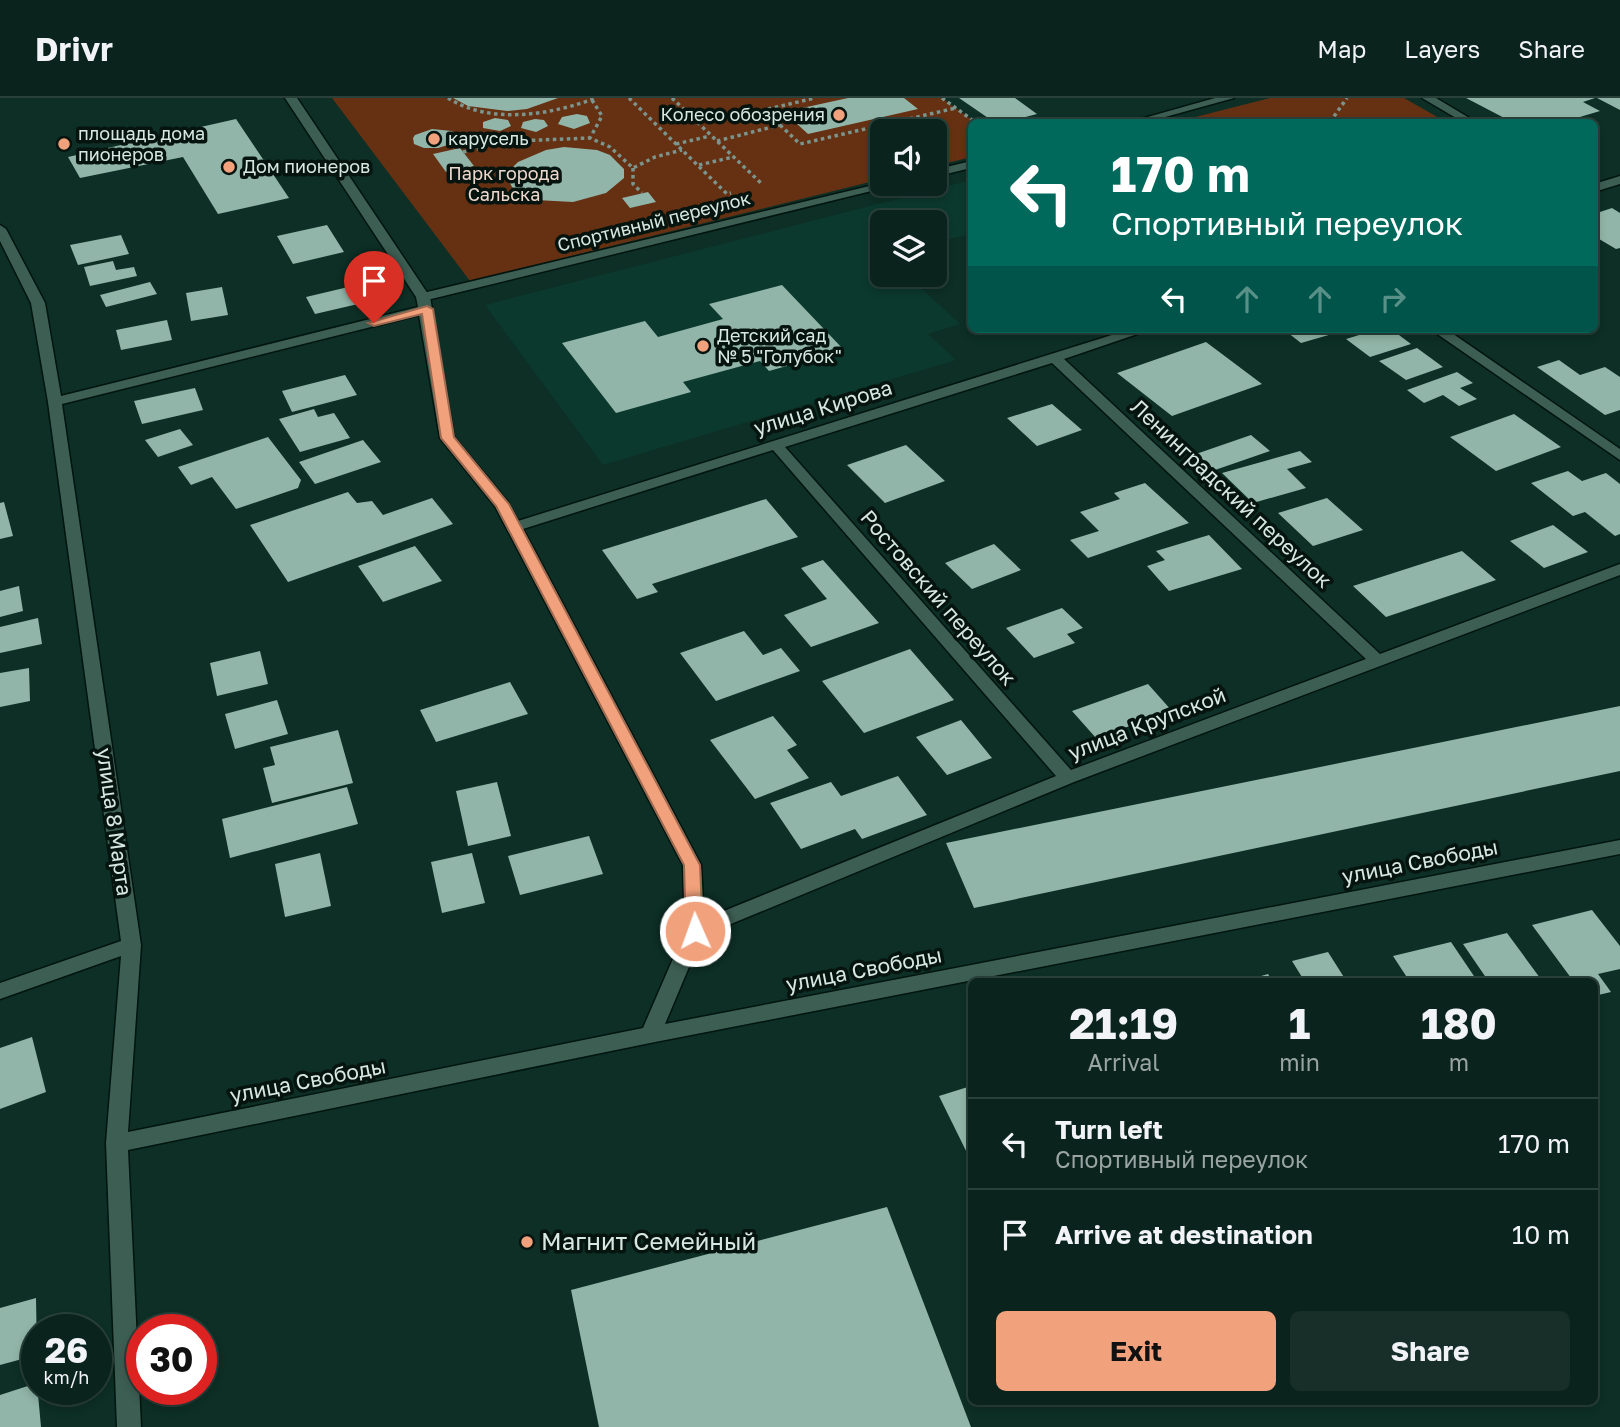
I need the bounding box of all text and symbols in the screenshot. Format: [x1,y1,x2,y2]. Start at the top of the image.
text: Drivr [35,29,113,68]
text: Map [1317,34,1366,63]
text: Layers [1404,34,1480,63]
text: Share [1518,34,1585,63]
place label: Колесо обозрения [661,103,825,125]
marker: Колесо обозрения [831,107,847,123]
map controls [870,119,947,287]
button: sound [870,119,947,196]
place label: площадь дома пионеров [78,122,205,165]
place label: карусель [448,127,529,149]
marker: карусель [426,131,442,147]
marker: площадь дома пионеров [56,136,72,152]
text: 170 m [1111,144,1250,203]
icon: left [996,147,1087,238]
place label: Дом пионеров [243,155,370,177]
marker: Дом пионеров [221,159,237,175]
park label: Парк города Сальска [448,162,560,205]
street label: Спортивный переулок [555,186,753,256]
text: Спортивный переулок [1111,204,1463,242]
button: layers [870,210,947,287]
pin [344,251,404,323]
icon: arrive [355,262,393,300]
icon: left [1155,280,1193,318]
icon: ahead [1228,280,1266,318]
icon: ahead [1301,280,1339,318]
icon: right [1374,280,1412,318]
place label: Детский сад № 5 "Голубок" [717,324,842,367]
marker: Детский сад № 5 "Голубок" [695,338,711,354]
street label: улица Кирова [750,374,895,440]
street label: Ленинградский переулок [1126,393,1337,593]
street label: Ростовский переулок [855,504,1022,691]
street label: улица Крупской [1064,681,1229,765]
street label: улица 8 Марта [92,746,138,898]
street label: улица Свободы [1340,833,1500,889]
position arrow [658,894,732,968]
street label: улица Свободы [784,941,944,997]
text: 21:19 [1069,998,1178,1048]
text: 1 [1289,998,1310,1048]
text: 180 [1421,998,1497,1048]
text: Arrival [1088,1048,1160,1076]
text: min [1279,1048,1320,1076]
text: m [1449,1048,1469,1076]
street label: улица Свободы [228,1052,388,1108]
text: Turn left [1055,1114,1163,1145]
icon: left [996,1125,1034,1163]
text: 170 m [1498,1128,1570,1159]
text: Спортивный переулок [1055,1145,1308,1173]
icon: arrive [996,1216,1034,1254]
text: Arrive at destination [1055,1219,1313,1250]
text: 10 m [1512,1219,1570,1250]
place label: Магнит Семейный [541,1226,756,1255]
marker: Магнит Семейный [519,1234,535,1250]
button: Exit [996,1311,1276,1391]
button: Share [1290,1311,1570,1391]
speed limit sign: 30 [126,1314,217,1405]
text: 26 [45,1329,88,1371]
text: km/h [44,1366,89,1388]

